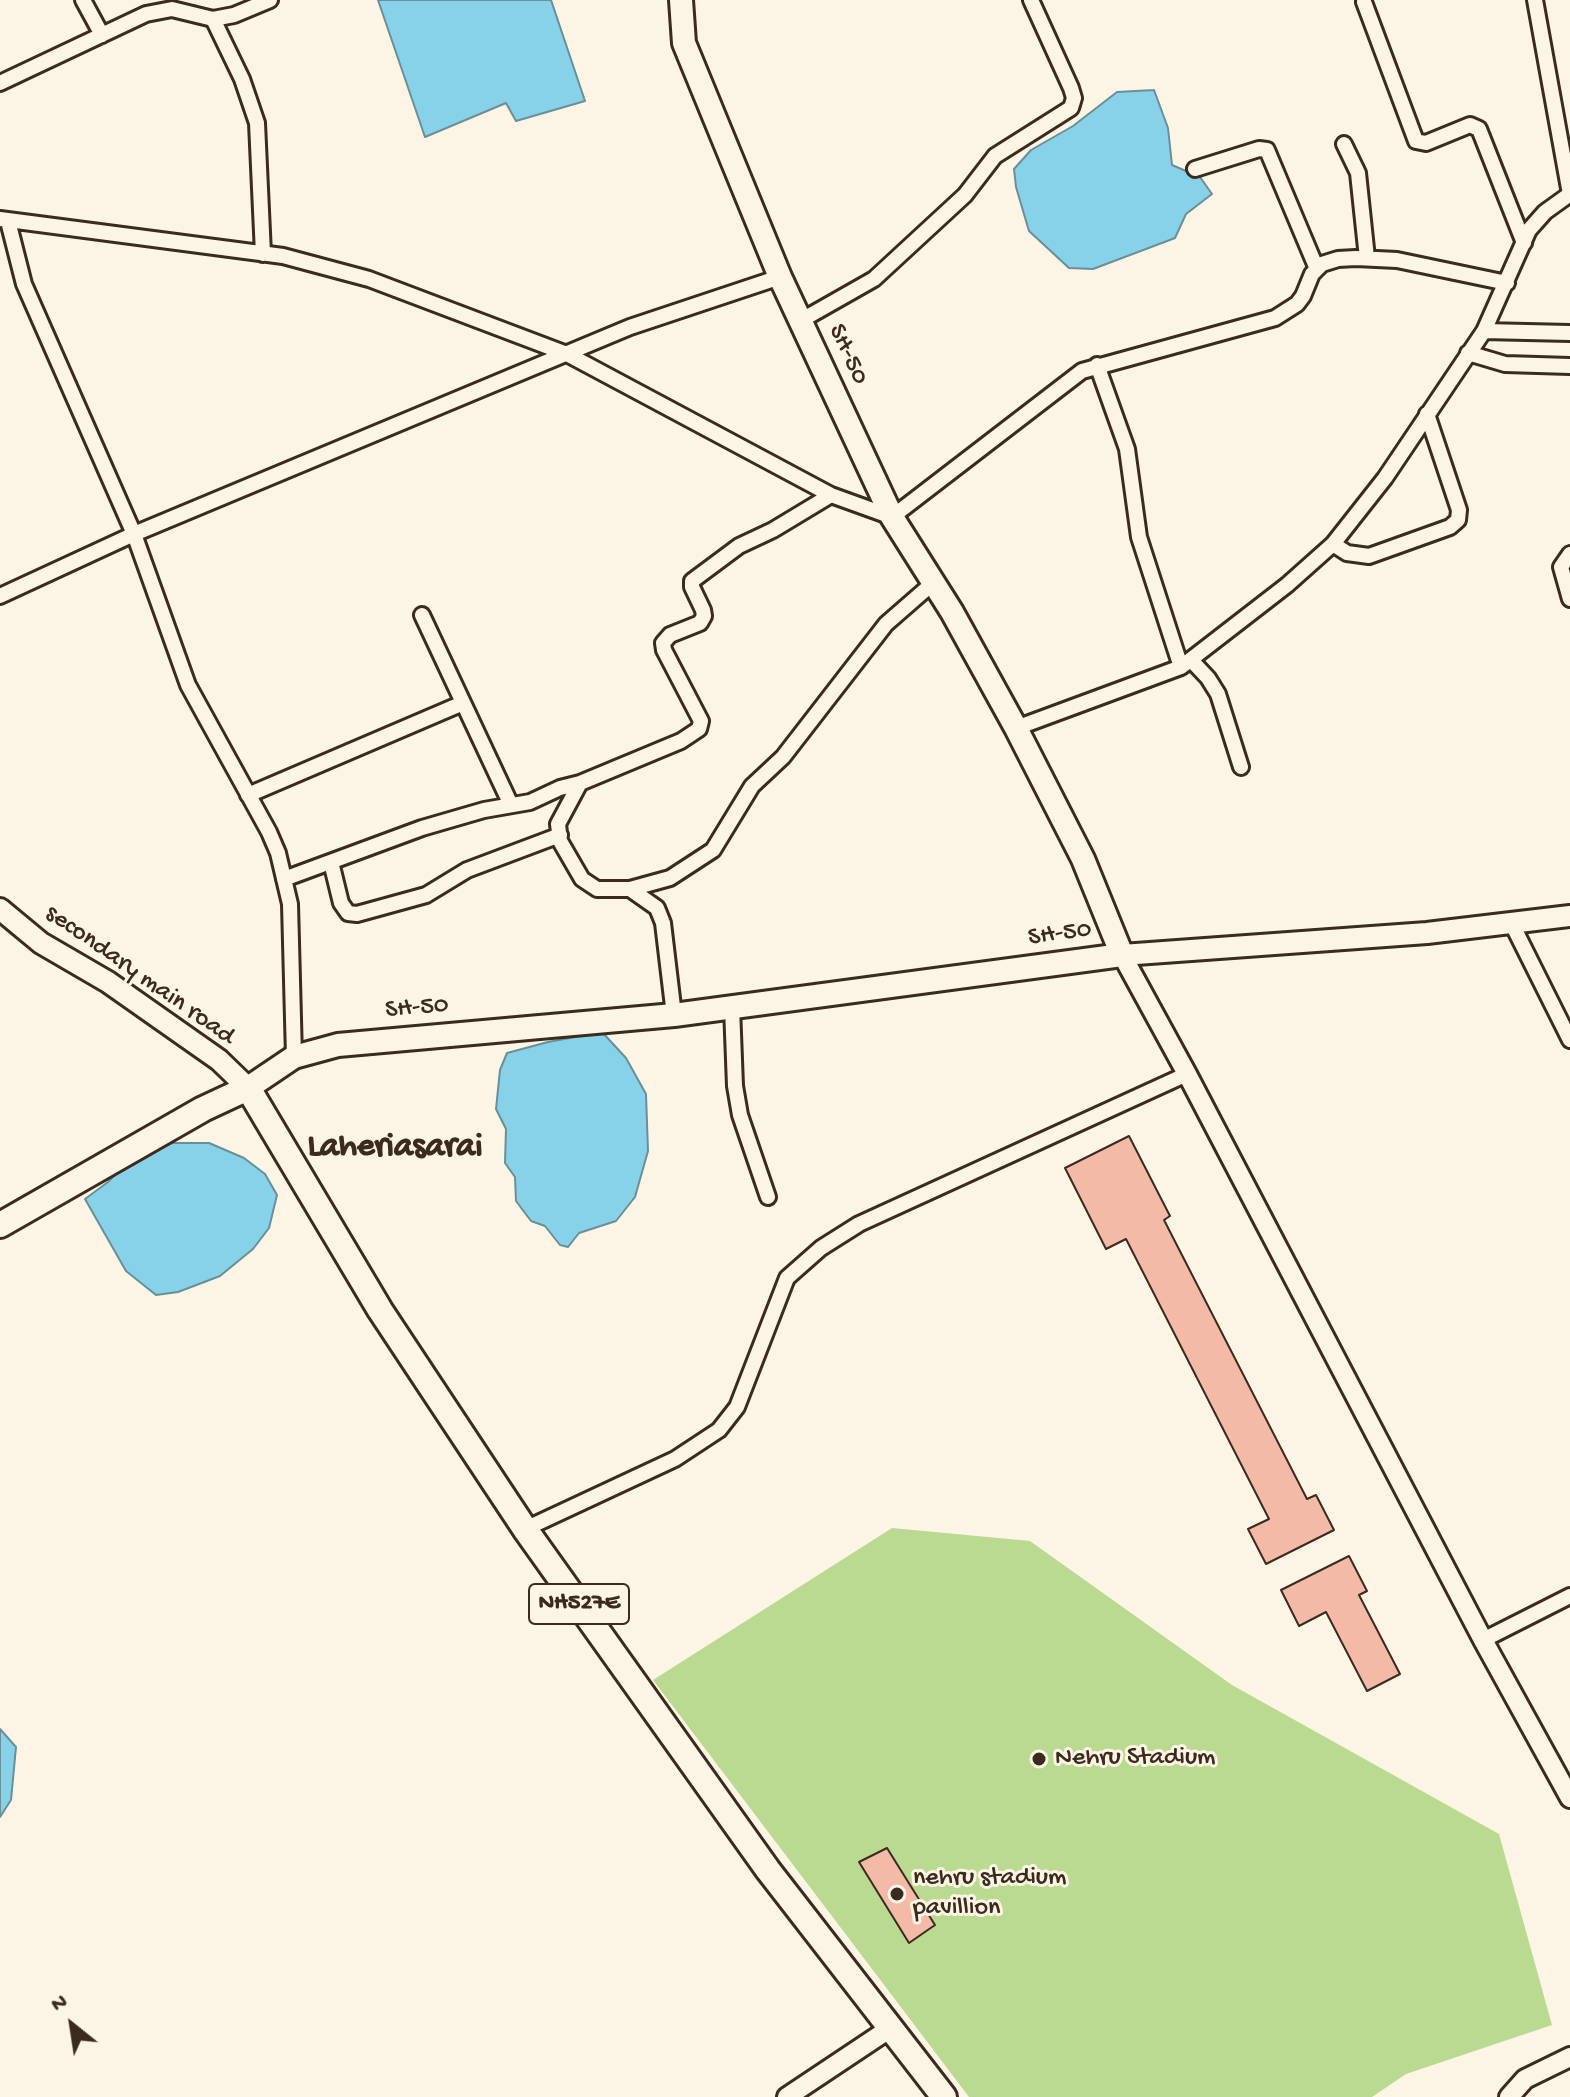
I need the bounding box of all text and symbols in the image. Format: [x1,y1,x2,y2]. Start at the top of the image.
street label: SH-50 [819,320,875,390]
street label: secondary main road [38,899,240,1053]
street label: SH-50 [1026,915,1094,955]
street label: SH-50 [384,991,450,1027]
district label: Laheriasarai [307,1129,483,1169]
road number: NH527E [529,1584,629,1624]
place label: Nehru Stadium [1055,1743,1216,1775]
marker: Nehru Stadium [1030,1750,1048,1768]
place label: nehru stadium pavillion [913,1863,1066,1924]
marker: nehru stadium pavillion [888,1885,906,1903]
north arrow [32,1985,112,2065]
text: N [47,1989,73,2019]

